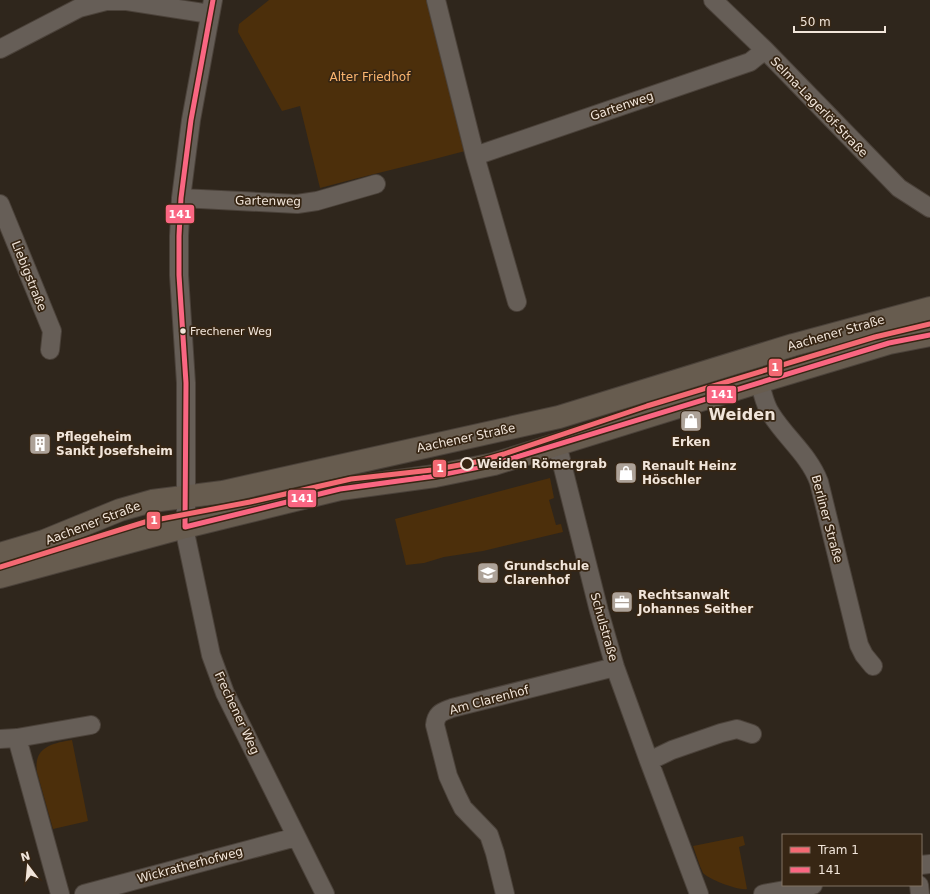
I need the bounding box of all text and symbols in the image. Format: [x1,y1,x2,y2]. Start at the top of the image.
scale bar [794,8,885,34]
text: 50 m [800,15,831,29]
street label: Selma-Lagerlöf-Straße [767,54,871,160]
park label: Alter Friedhof [330,70,411,84]
street label: Gartenweg [588,89,656,123]
street label: Gartenweg [235,193,301,209]
line badge: 141 [165,204,195,224]
text: 141 [169,208,191,221]
street label: Liebigstraße [9,239,49,313]
street label: Aachener Straße [786,312,886,354]
place label: Frechener Weg [190,325,272,338]
marker: Frechener Weg [178,326,188,336]
line badge: 1 [768,358,783,377]
text: 1 [771,361,779,374]
line badge: 141 [706,385,737,404]
text: 141 [711,388,733,401]
district label: Weiden [708,405,776,424]
shop icon: Erken [678,408,704,434]
street label: Aachener Straße [415,421,517,455]
place label: Pflegeheim Sankt Josefsheim [56,430,173,458]
building icon: Pflegeheim Sankt Josefsheim [27,431,53,457]
place label: Erken [672,435,710,449]
marker: Weiden Römergrab [460,457,474,471]
place label: Weiden Römergrab [477,457,607,471]
line badge: 1 [432,459,447,478]
place label: Renault Heinz Höschler [642,459,736,487]
shop icon: Renault Heinz Höschler [613,460,639,486]
text: 1 [436,462,444,475]
street label: Berliner Straße [809,473,845,565]
line badge: 141 [287,489,317,508]
text: 141 [291,492,313,505]
street label: Aachener Straße [44,498,142,548]
line badge: 1 [146,511,161,530]
text: 1 [150,514,158,527]
place label: Grundschule Clarenhof [504,559,589,587]
school or university icon: Grundschule Clarenhof [475,560,501,586]
place label: Rechtsanwalt Johannes Seither [637,588,753,616]
office icon: Rechtsanwalt Johannes Seither [609,589,635,615]
street label: Schulstraße [587,591,621,663]
street label: Frechener Weg [212,669,262,757]
street label: Am Clarenhof [448,682,531,717]
legend [782,834,922,886]
text: Tram 1 [817,843,859,857]
street label: Wickratherhofweg [136,844,244,886]
north arrow [8,846,48,886]
text: N [19,849,32,864]
text: 141 [818,863,841,877]

